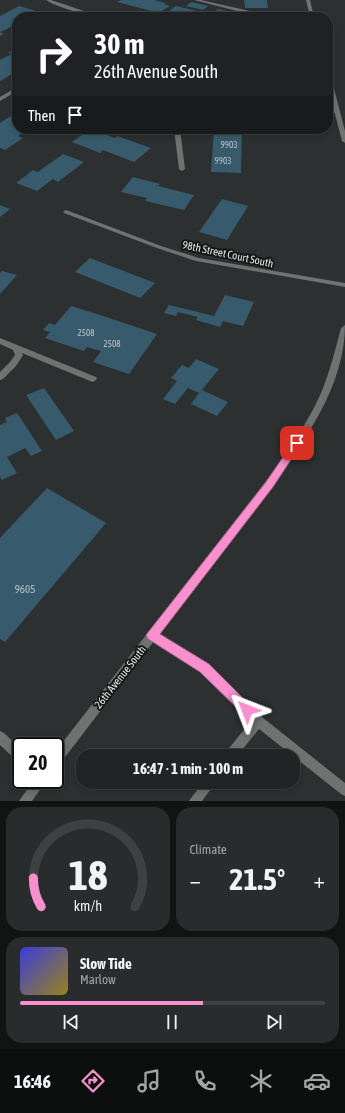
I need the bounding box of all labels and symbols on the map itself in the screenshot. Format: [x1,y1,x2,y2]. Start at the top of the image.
house number: 9903 [221,140,237,150]
house number: 9903 [215,156,231,166]
street label: 98th Street Court South [181,238,275,270]
house number: 2508 [78,328,94,338]
house number: 2508 [104,339,120,349]
pin [280,426,314,460]
house number: 9605 [15,583,35,595]
street label: 26th Avenue South [92,643,148,711]
position arrow [226,689,268,731]
speed limit sign: 20 [12,737,64,789]

